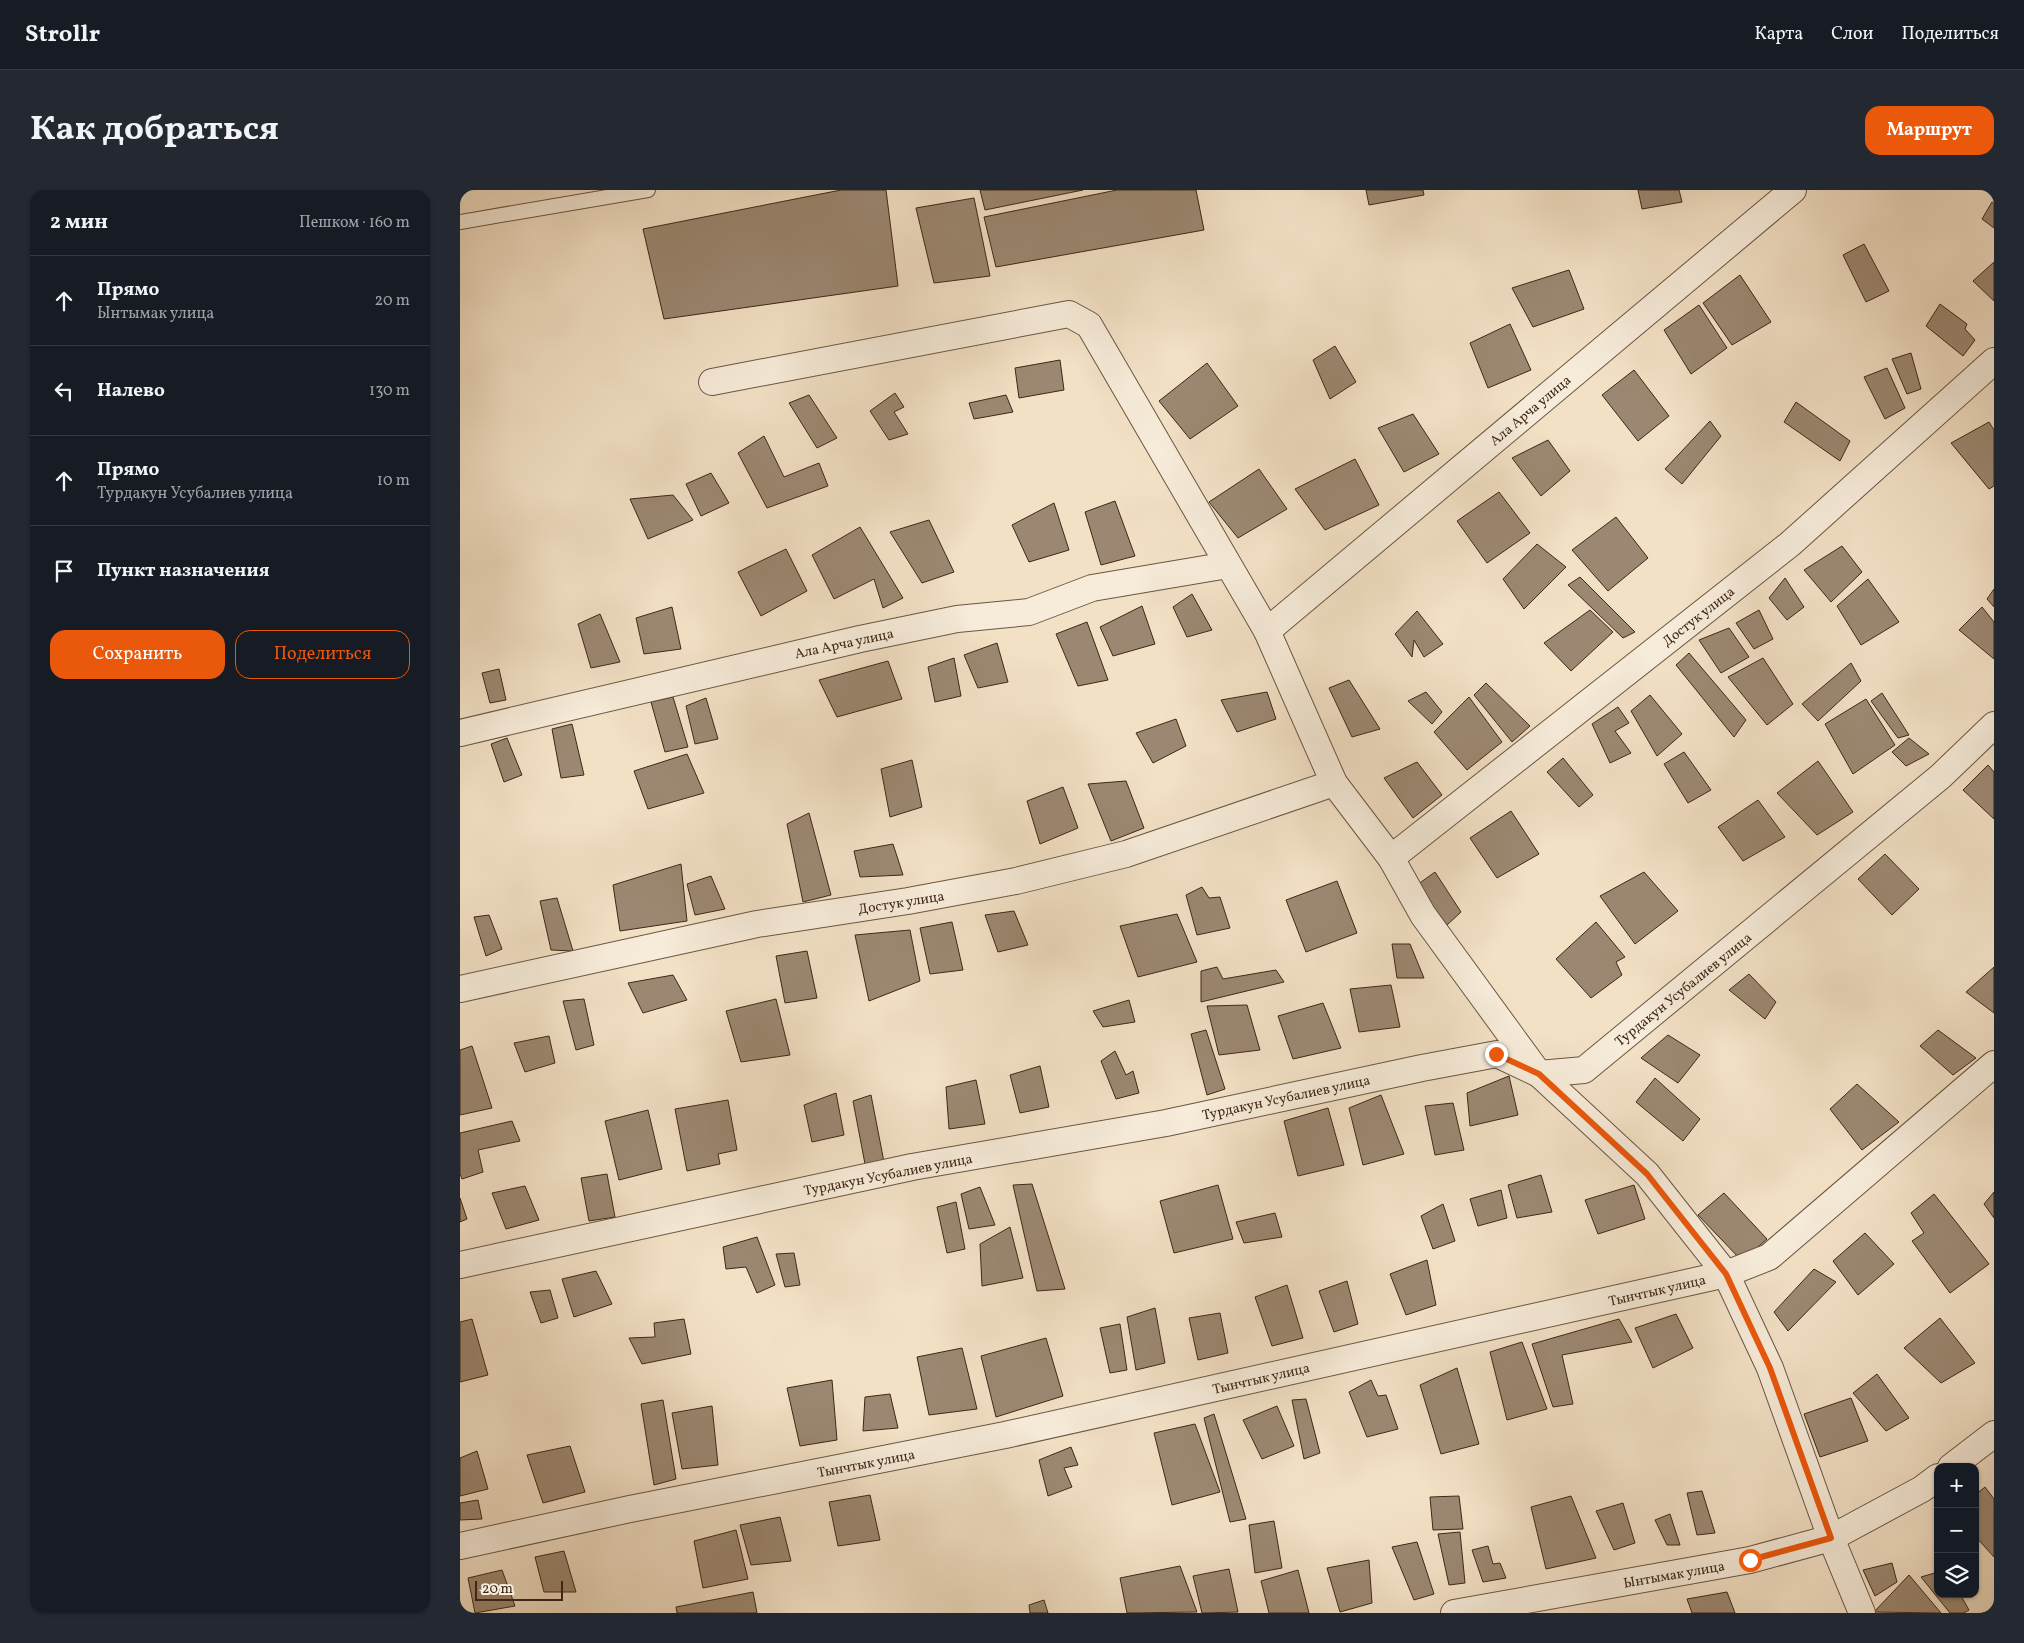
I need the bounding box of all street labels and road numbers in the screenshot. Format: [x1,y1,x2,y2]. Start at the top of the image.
street label: Ала Арча улица [1486,371,1576,451]
street label: Достук улица [1659,583,1739,652]
street label: Ала Арча улица [793,625,896,664]
street label: Достук улица [857,887,946,920]
street label: Турдакун Усубалиев улица [1611,929,1757,1052]
street label: Турдакун Усубалиев улица [1200,1071,1372,1126]
street label: Турдакун Усубалиев улица [802,1150,974,1201]
street label: Тынчтык улица [1607,1271,1708,1312]
street label: Тынчтык улица [1211,1359,1312,1400]
street label: Тынчтык улица [816,1446,917,1483]
street label: Ынтымак улица [1622,1557,1726,1594]

